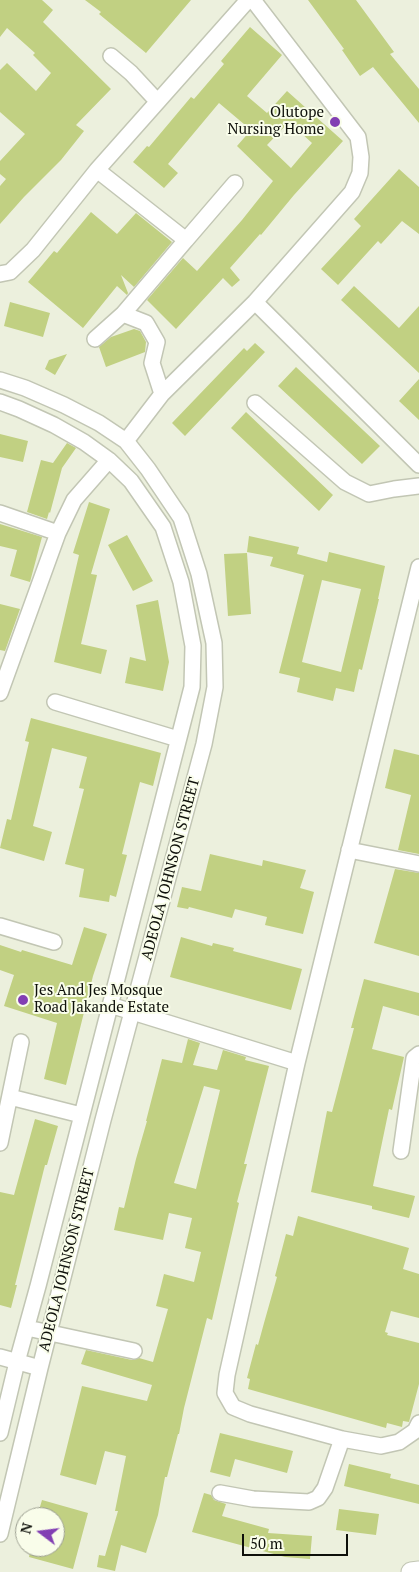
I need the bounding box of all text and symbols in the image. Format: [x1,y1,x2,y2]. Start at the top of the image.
place label: Olutope Nursing Home [227,104,324,139]
marker: Olutope Nursing Home [328,115,342,129]
street label: ADEOLA JOHNSON STREET [138,776,204,962]
place label: Jes And Jes Mosque Road Jakande Estate [34,982,169,1017]
marker: Jes And Jes Mosque Road Jakande Estate [16,993,30,1007]
street label: ADEOLA JOHNSON STREET [35,1166,99,1354]
north arrow [15,1507,65,1557]
text: N [15,1521,37,1536]
scale bar [244,1524,350,1556]
text: 50 m [250,1533,283,1553]

